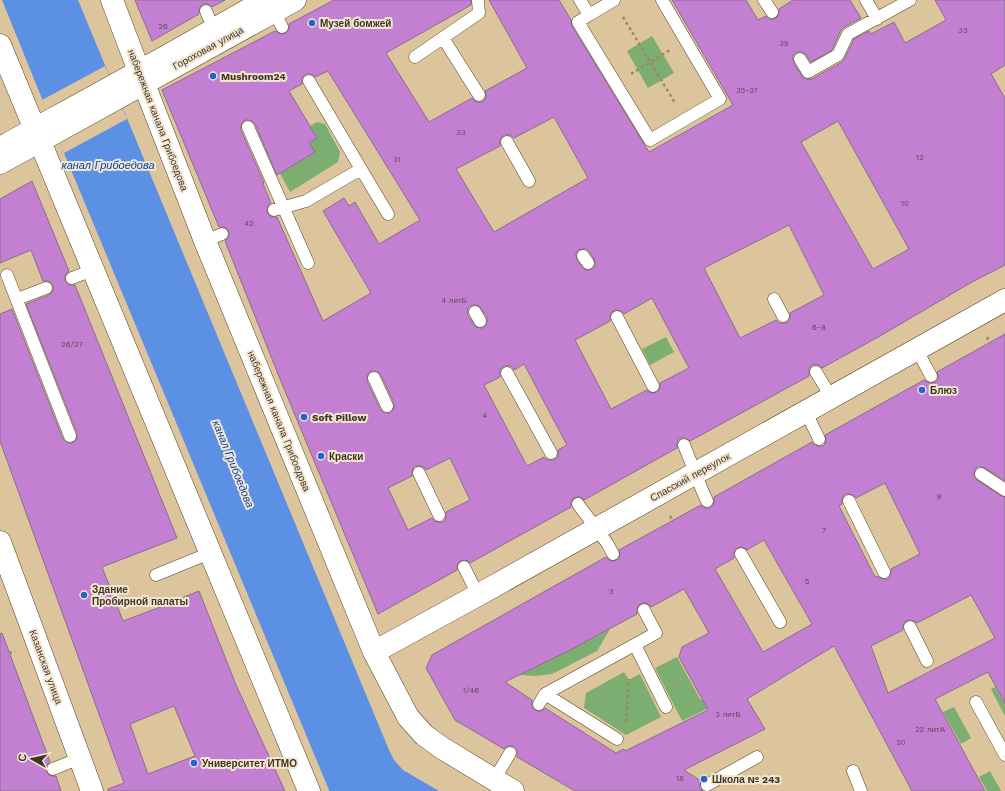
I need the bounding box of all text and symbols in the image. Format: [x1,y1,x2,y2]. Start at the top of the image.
marker: Музей бомжей [307,18,317,28]
place label: Музей бомжей [320,18,391,29]
house number: 26 [158,22,168,31]
street label: Гороховая улица [171,24,246,72]
house number: 33 [958,26,968,35]
house number: 39 [779,39,789,48]
street label: набережная канала Грибоедова [126,48,190,193]
marker: Mushroom24 [208,71,218,81]
place label: Mushroom24 [221,71,286,82]
house number: 35-37 [736,86,759,95]
house number: 33 [456,128,466,137]
house number: 12 [916,153,924,162]
house number: 31 [393,155,401,164]
water label: канал Грибоедова [61,159,155,172]
house number: 10 [901,199,909,208]
house number: 42 [244,219,254,228]
house number: 4 литБ [441,296,467,305]
house number: 6-8 [812,323,826,332]
house number: 26/27 [61,340,84,349]
street label: набережная канала Грибоедова [246,349,312,493]
marker: Блюз [917,385,927,395]
place label: Блюз [930,385,957,396]
house number: 4 [483,411,488,420]
marker: Soft Pillow [299,412,309,422]
place label: Soft Pillow [312,412,366,423]
water label: канал Грибоедова [210,418,256,510]
street label: Спасский переулок [648,450,732,504]
marker: Краски [316,451,326,461]
place label: Краски [329,451,364,462]
house number: 9 [937,492,942,501]
house number: 7 [822,526,827,535]
house number: 5 [805,577,810,586]
place label: Здание Пробирной палаты [92,584,188,607]
house number: 3 [609,587,614,596]
marker: Здание Пробирной палаты [79,590,89,600]
street label: Казанская улица [27,628,65,706]
house number: 1/46 [463,686,479,695]
house number: 3 литБ [715,710,741,719]
house number: 22 литА [915,725,946,734]
house number: 20 [896,738,906,747]
north arrow [12,739,52,779]
text: С [16,753,30,763]
marker: Университет ИТМО [189,758,199,768]
place label: Университет ИТМО [202,758,297,769]
house number: 18 [676,774,684,783]
marker: Школа № 243 [699,774,709,784]
place label: Школа № 243 [712,774,780,785]

